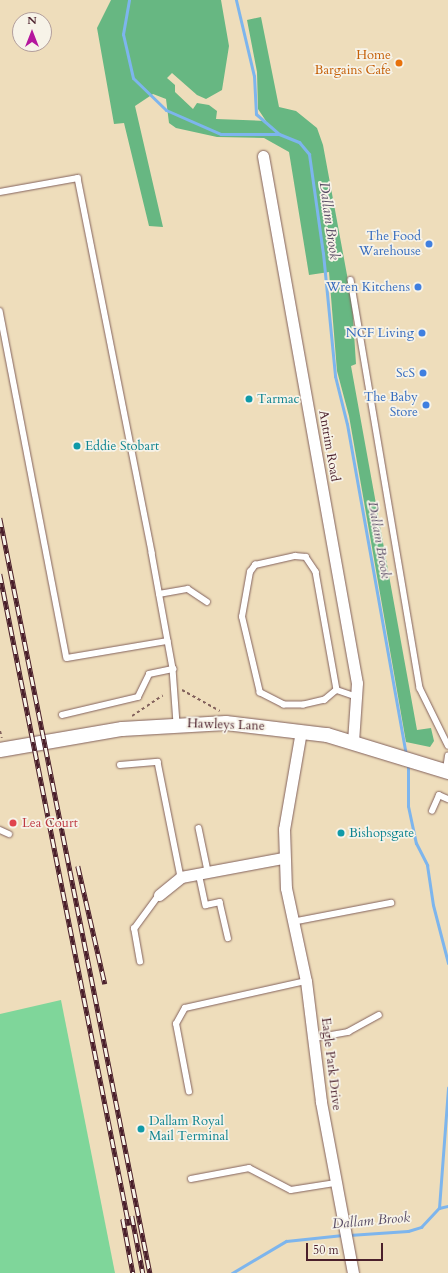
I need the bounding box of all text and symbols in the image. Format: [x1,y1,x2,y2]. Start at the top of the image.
north arrow [12,12,52,52]
text: N [27,13,37,28]
place label: Home Bargains Cafe [315,48,391,79]
marker: Home Bargains Cafe [394,58,404,68]
water label: Dallam Brook [315,181,343,261]
place label: The Food Warehouse [359,229,421,260]
marker: The Food Warehouse [424,239,434,249]
place label: Wren Kitchens [326,279,410,295]
marker: Wren Kitchens [413,282,423,292]
place label: NCF Living [346,325,414,341]
marker: NCF Living [417,328,427,338]
place label: ScS [396,365,415,381]
marker: ScS [418,368,428,378]
place label: The Baby Store [364,390,418,421]
place label: Tarmac [257,391,299,407]
marker: Tarmac [244,394,254,404]
marker: The Baby Store [421,400,431,410]
street label: Antrim Road [315,409,343,483]
place label: Eddie Stobart [85,438,159,454]
marker: Eddie Stobart [72,441,82,451]
water label: Dallam Brook [364,500,394,580]
street label: Hawleys Lane [187,716,265,734]
place label: Lea Court [22,815,78,831]
marker: Lea Court [7,817,19,829]
place label: Bishopsgate [349,825,414,841]
marker: Bishopsgate [336,828,346,838]
street label: Eagle Park Drive [318,1017,344,1111]
place label: Dallam Royal Mail Terminal [149,1114,228,1145]
marker: Dallam Royal Mail Terminal [136,1124,146,1134]
water label: Dallam Brook [331,1209,411,1233]
scale bar [308,1235,385,1261]
text: 50 m [313,1242,339,1258]

